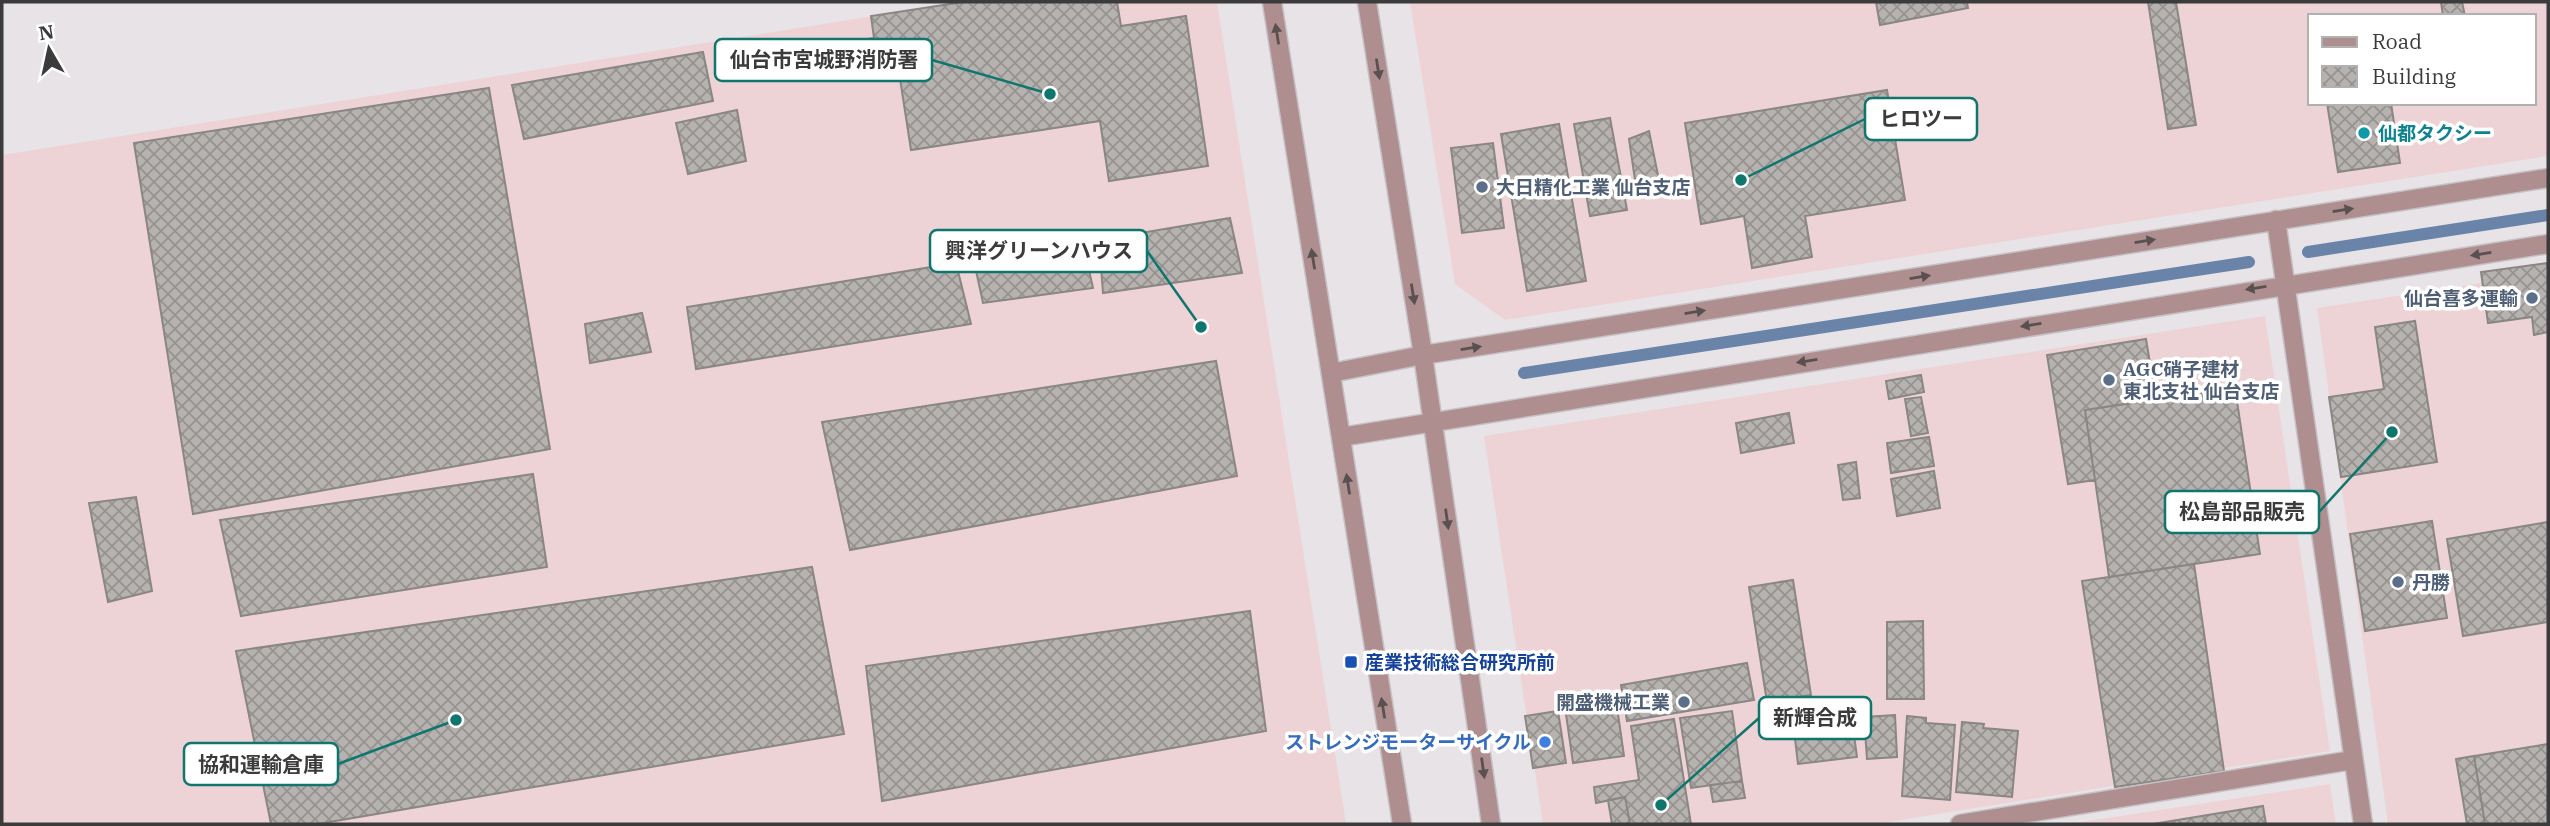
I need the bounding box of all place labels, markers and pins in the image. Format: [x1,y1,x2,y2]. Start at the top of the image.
callout: 仙台市宮城野消防署 [715,39,932,81]
callout: ヒロツー [1865,98,1977,140]
place label: 仙都タクシー [2378,121,2492,145]
marker: 仙都タクシー [2356,125,2372,141]
place label: 大日精化工業 仙台支店 [1496,175,1690,199]
marker: 大日精化工業 仙台支店 [1474,179,1490,195]
callout: 興洋グリーンハウス [930,230,1147,272]
place label: 仙台喜多運輸 [2404,286,2518,310]
marker: 仙台喜多運輸 [2524,290,2540,306]
place label: AGC硝子建材 東北支社 仙台支店 [2123,357,2279,403]
marker: AGC硝子建材 東北支社 仙台支店 [2101,372,2117,388]
callout: 松島部品販売 [2165,491,2319,533]
place label: 丹勝 [2412,570,2450,594]
marker: 丹勝 [2390,574,2406,590]
place label: 産業技術総合研究所前 [1365,650,1555,674]
marker: 産業技術総合研究所前 [1343,654,1359,670]
place label: 開盛機械工業 [1556,690,1670,714]
marker: 開盛機械工業 [1676,694,1692,710]
callout: 新輝合成 [1759,697,1871,739]
place label: ストレンジモーターサイクル [1285,730,1531,754]
marker: ストレンジモーターサイクル [1537,734,1553,750]
callout: 協和運輸倉庫 [184,743,338,785]

